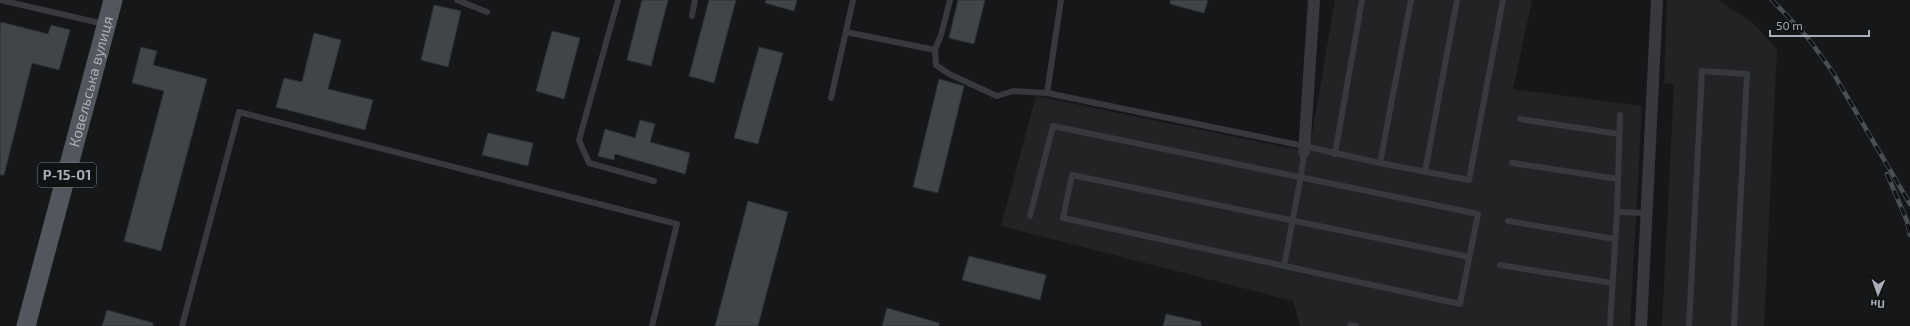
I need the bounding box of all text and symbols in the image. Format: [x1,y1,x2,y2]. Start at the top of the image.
scale bar [1770,12,1869,38]
street label: Ковельська вулиця [64,14,116,149]
text: 50 m [1776,18,1803,32]
road number: Р-15-01 [38,163,96,187]
north arrow [1858,274,1898,314]
text: Пн [1870,298,1885,311]

